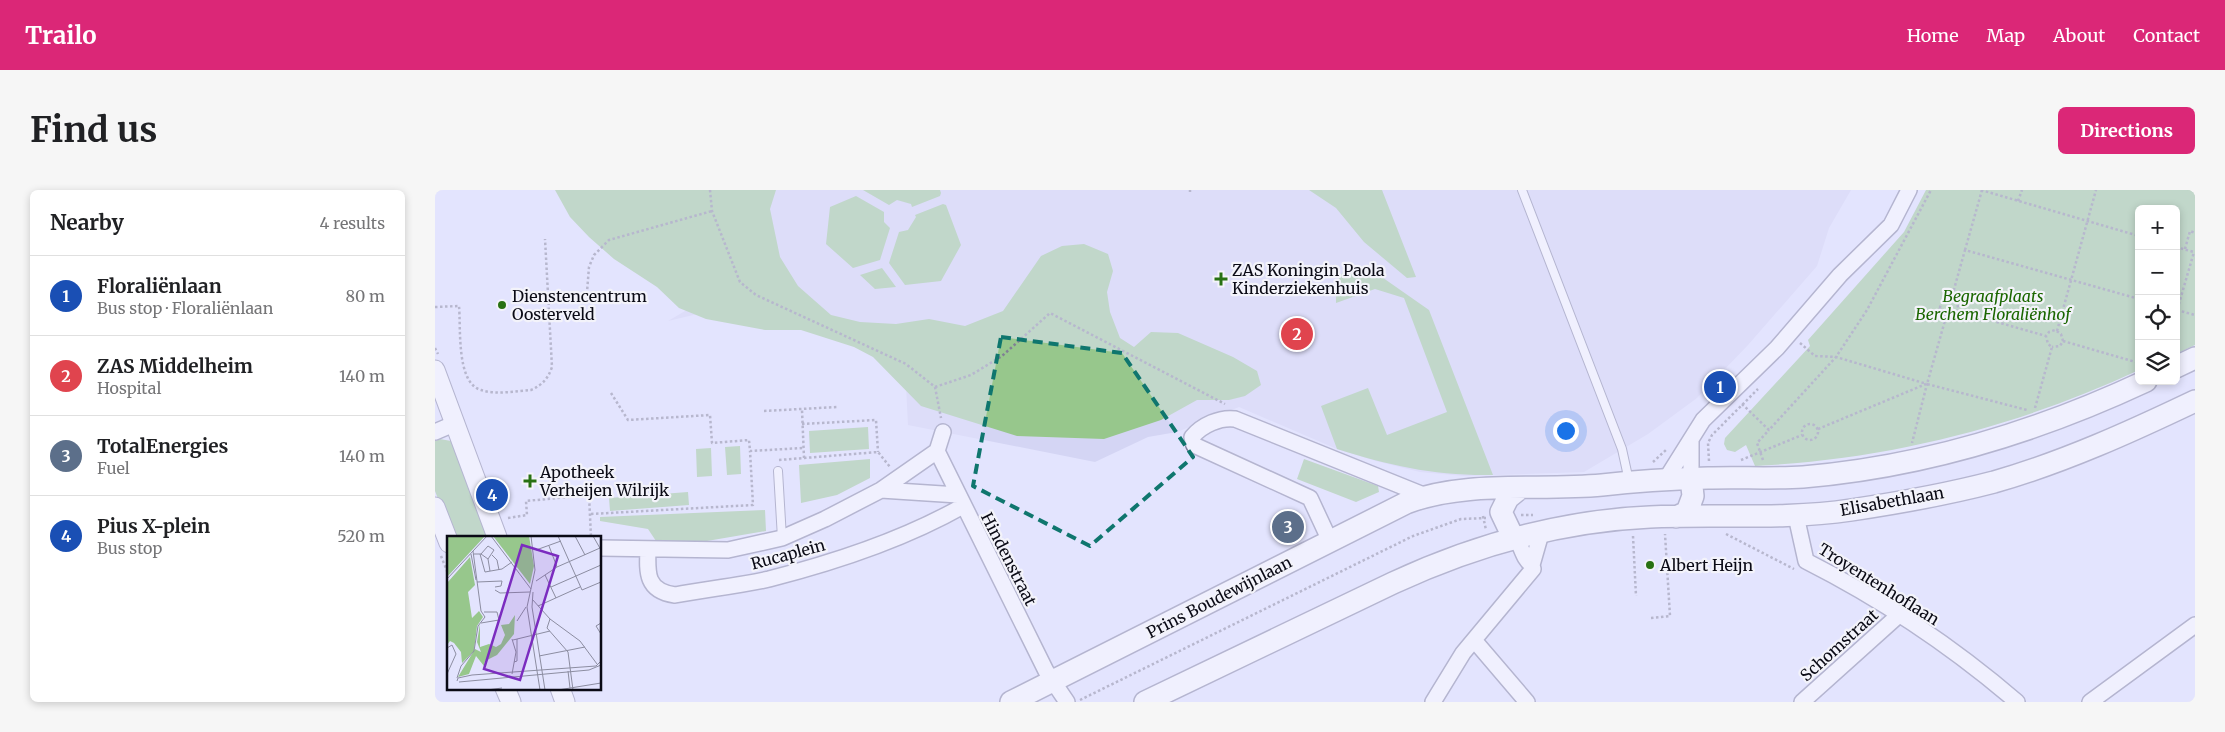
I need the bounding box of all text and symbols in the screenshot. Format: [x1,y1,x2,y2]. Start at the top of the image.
text: Trailo [25,20,97,51]
text: Home [1907,24,1959,47]
text: Map [1987,24,2025,47]
text: About [2053,24,2105,47]
text: Contact [2133,24,2200,47]
button: Directions [2058,107,2195,154]
text: Find us [30,108,157,152]
map controls [2135,205,2180,385]
button: + [2135,205,2180,250]
text: Nearby [50,209,124,236]
text: 4 results [319,213,385,233]
button: − [2135,250,2180,295]
place label: ZAS Koningin Paola Kinderziekenhuis [1232,260,1385,298]
marker: ZAS Koningin Paola Kinderziekenhuis [1214,272,1228,286]
text: Floraliënlaan [97,274,222,298]
text: 1 [62,286,70,306]
text: 80 m [346,286,385,306]
place label: Dienstencentrum Oosterveld [512,286,647,324]
park label: Begraafplaats Berchem Floraliënhof [1915,286,2072,324]
button: locate [2135,295,2180,340]
text: Bus stop · Floraliënlaan [97,298,273,318]
marker: Dienstencentrum Oosterveld [496,299,508,311]
pin: 2 [1281,315,1313,353]
button: layers [2135,340,2180,385]
text: ZAS Middelheim [97,354,253,378]
text: 2 [61,366,71,386]
text: 140 m [339,366,385,386]
pin: 1 [1704,368,1736,406]
text: Hospital [97,378,161,398]
your location [1553,418,1579,444]
text: TotalEnergies [97,434,228,458]
text: 3 [61,446,71,466]
text: 140 m [339,446,385,466]
text: Fuel [97,458,130,478]
place label: Apotheek Verheijen Wilrijk [539,462,670,500]
marker: Apotheek Verheijen Wilrijk [524,475,536,487]
pin: 4 [476,476,508,514]
street label: Elisabethlaan [1839,482,1946,520]
pin: 3 [1272,508,1304,546]
street label: Hindenstraat [977,509,1041,610]
text: Pius X-plein [97,514,210,538]
text: 4 [61,526,71,546]
text: 520 m [337,526,385,546]
street label: Rucaplein [749,534,828,573]
inset map [447,536,601,690]
text: Bus stop [97,538,162,558]
street label: Troyentenhoflaan [1815,539,1943,629]
street label: Prins Boudewijnlaan [1143,552,1295,642]
place label: Albert Heijn [1659,555,1753,575]
marker: Albert Heijn [1644,559,1656,571]
street label: Schomstraat [1796,604,1883,685]

